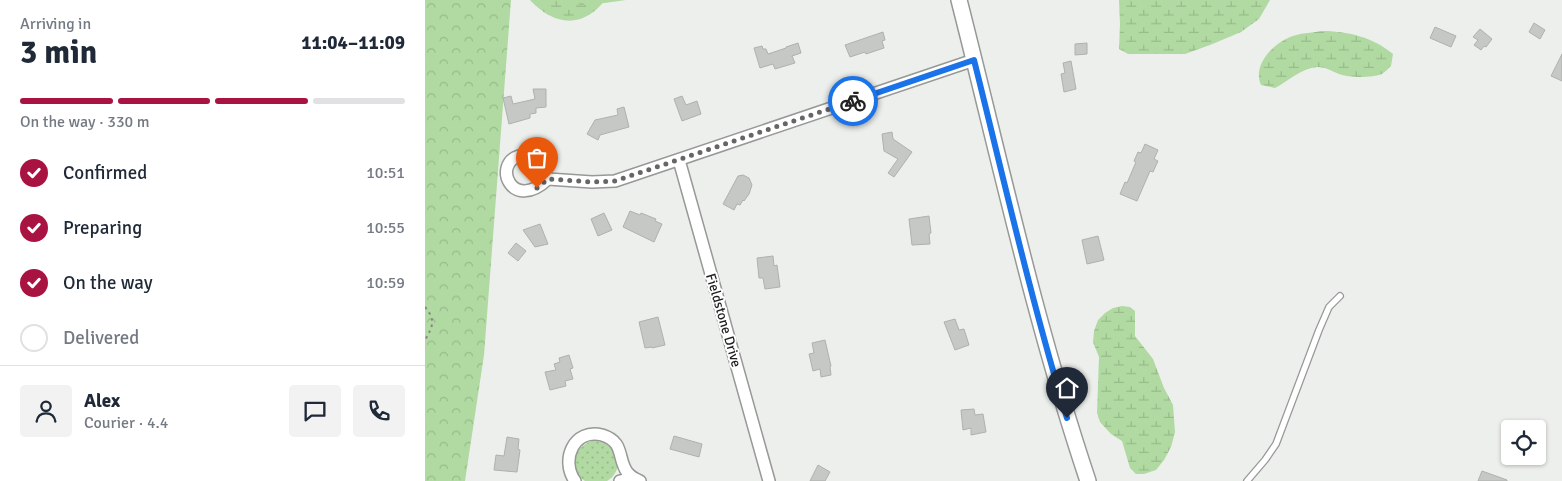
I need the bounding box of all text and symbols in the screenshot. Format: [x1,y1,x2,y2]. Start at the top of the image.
text: Arriving in [20,14,91,34]
text: 11:04–11:09 [301,31,405,55]
text: 3 min [20,33,97,72]
courier [828,76,878,126]
icon: bike [839,87,867,115]
text: On the way · 330 m [20,112,150,132]
pin [516,137,558,188]
icon: bag [523,144,551,172]
icon: check [20,159,48,187]
text: Confirmed [63,161,147,185]
text: 10:51 [366,163,405,183]
icon: check [20,214,48,242]
text: Preparing [63,216,142,240]
text: 10:55 [366,218,405,238]
icon: check [20,269,48,297]
text: On the way [63,271,153,295]
street label: Fieldstone Drive [702,271,745,369]
text: 10:59 [366,273,405,293]
text: Delivered [63,326,139,350]
pin [1046,367,1088,418]
icon: home [1053,374,1081,402]
button: person [20,385,72,437]
button: chat [289,385,341,437]
button: phone [353,385,405,437]
text: Alex [84,389,120,413]
text: Courier · 4.4 [84,413,168,433]
map controls [1501,420,1546,465]
button: locate [1501,420,1546,465]

